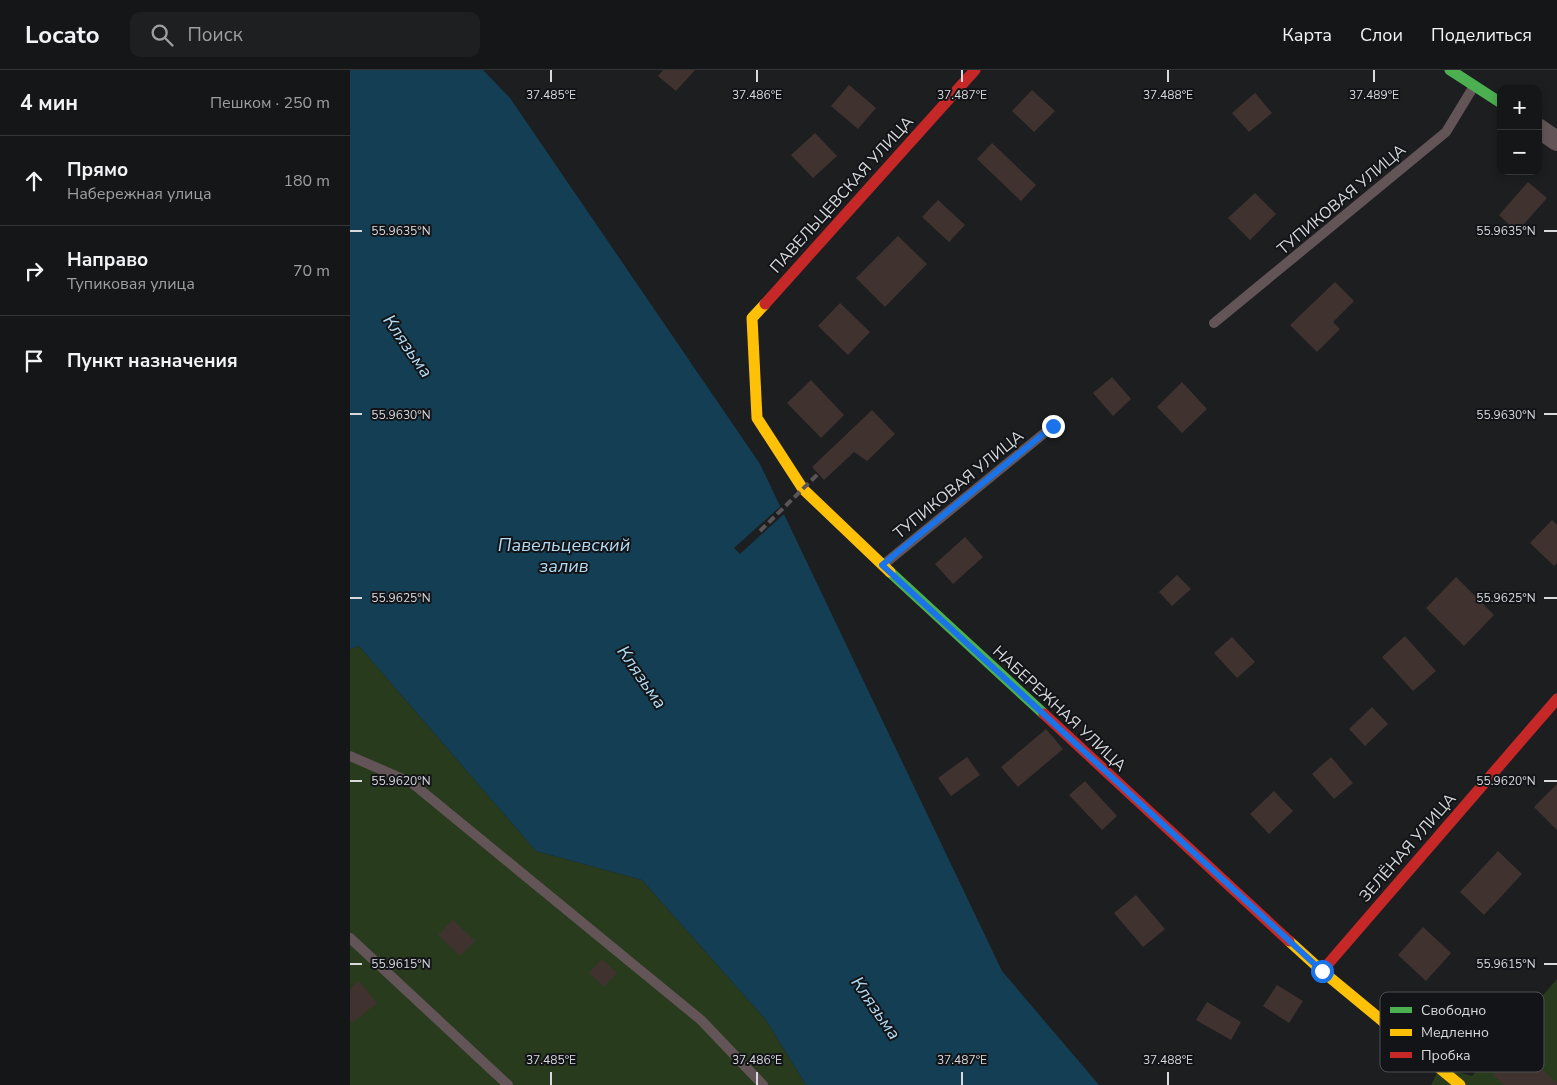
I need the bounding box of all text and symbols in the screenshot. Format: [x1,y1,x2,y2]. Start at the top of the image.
search box [130,12,480,57]
text: Locato [25,19,100,51]
icon: search [148,21,176,49]
text: Поиск [188,22,243,48]
text: Карта [1282,23,1332,47]
text: Слои [1360,23,1403,47]
text: Поделиться [1431,23,1532,47]
map controls [1497,85,1542,175]
button: + [1497,85,1542,130]
text: 37.485°E [526,87,576,103]
text: 37.486°E [732,87,782,103]
text: 37.487°E [937,87,987,103]
text: 37.488°E [1143,87,1193,103]
text: 37.489°E [1349,87,1399,103]
text: 4 мин [20,89,78,117]
text: Пешком · 250 m [210,92,330,114]
street label: ПАВЕЛЬЦЕВСКАЯ УЛИЦА [765,111,919,278]
button: − [1497,130,1542,175]
street label: ТУПИКОВАЯ УЛИЦА [1273,139,1411,260]
text: Прямо [67,157,128,183]
icon: ahead [20,167,48,195]
text: 180 m [283,170,330,192]
text: Набережная улица [67,183,212,205]
text: 55.9635°N [371,223,431,239]
text: 55.9635°N [1476,223,1536,239]
text: Направо [67,247,148,273]
icon: right [20,257,48,285]
text: 70 m [293,260,330,282]
text: Тупиковая улица [67,273,195,295]
water label: Клязьма [378,310,438,382]
icon: arrive [20,347,48,375]
text: Пункт назначения [67,348,238,374]
text: 55.9630°N [371,407,431,423]
text: 55.9630°N [1476,407,1536,423]
route end [1042,415,1065,438]
street label: ТУПИКОВАЯ УЛИЦА [889,425,1029,544]
water label: Павельцевский залив [498,533,630,578]
text: 55.9625°N [371,590,431,606]
text: 55.9625°N [1476,590,1536,606]
water label: Клязьма [612,641,672,713]
street label: НАБЕРЕЖНАЯ УЛИЦА [988,641,1131,777]
text: 55.9620°N [371,773,431,789]
text: 55.9620°N [1476,773,1536,789]
street label: ЗЕЛЁНАЯ УЛИЦА [1354,788,1461,907]
text: 55.9615°N [371,956,431,972]
text: 55.9615°N [1476,956,1536,972]
route start [1311,960,1334,983]
water label: Клязьма [846,972,906,1044]
legend [1380,992,1544,1072]
text: Свободно [1421,1001,1486,1020]
text: Медленно [1421,1023,1489,1042]
text: Пробка [1421,1046,1471,1065]
text: 37.485°E [526,1052,576,1068]
text: 37.486°E [732,1052,782,1068]
text: 37.487°E [937,1052,987,1068]
text: 37.488°E [1143,1052,1193,1068]

